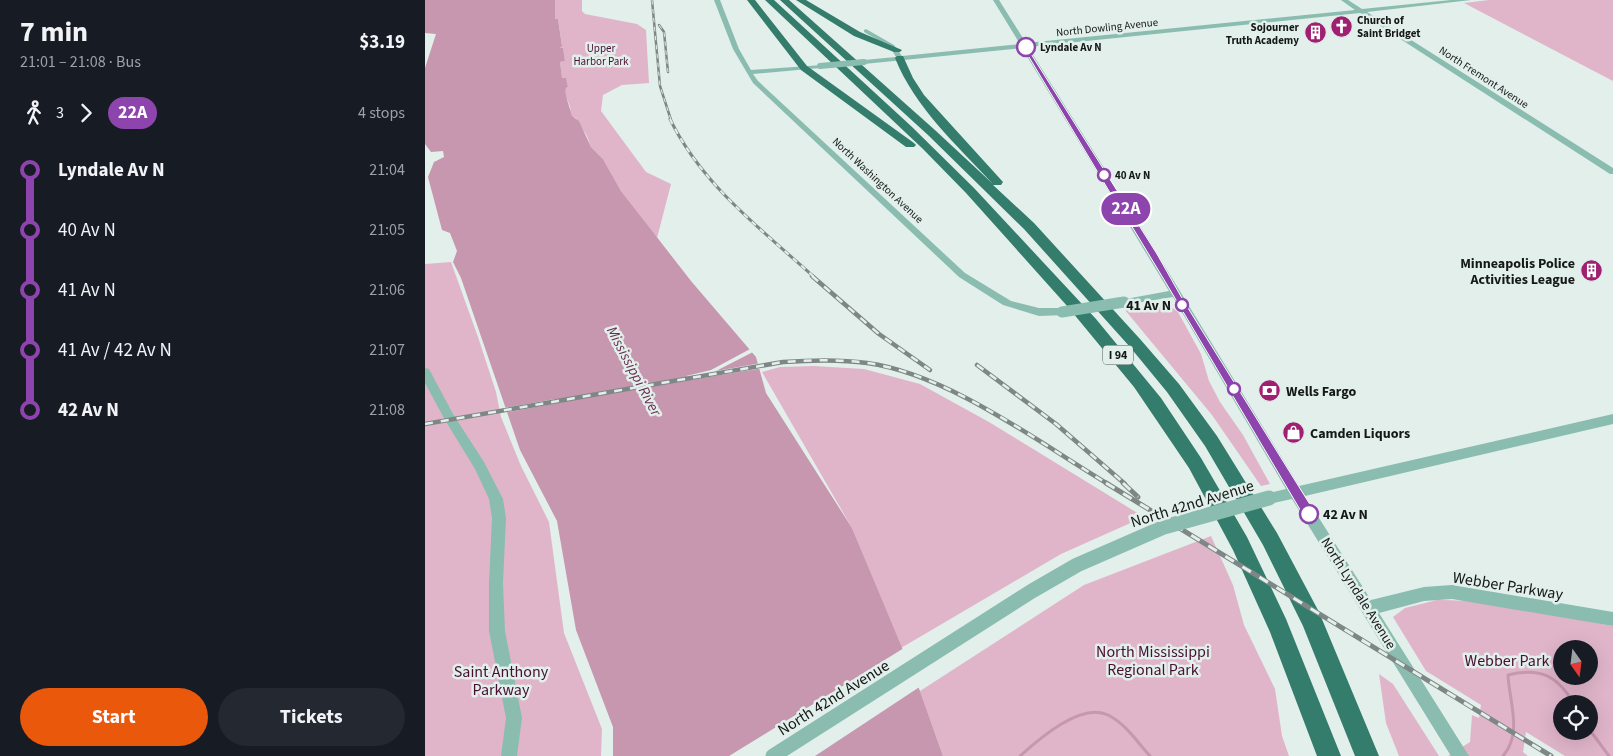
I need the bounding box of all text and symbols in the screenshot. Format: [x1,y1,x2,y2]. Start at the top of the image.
text: 7 min [20,12,88,52]
place label: Church of Saint Bridget [1357,13,1421,41]
church icon: Church of Saint Bridget [1329,14,1353,38]
street label: North Dowling Avenue [1055,15,1159,40]
place label: Sojourner Truth Academy [1226,20,1300,48]
building icon: Sojourner Truth Academy [1303,21,1327,45]
text: $3.19 [359,29,405,56]
marker: Lyndale Av N [1016,37,1036,57]
place label: Lyndale Av N [1040,40,1102,55]
park label: Upper Harbor Park [573,41,629,69]
street label: North Fremont Avenue [1436,43,1532,112]
text: 21:01 – 21:08 · Bus [20,51,141,73]
icon: walk [20,99,48,127]
icon: forward [72,99,100,127]
text: 22A [118,100,147,125]
text: 3 [56,102,64,124]
text: 4 stops [358,102,405,124]
street label: North Washington Avenue [829,134,927,227]
text: Lyndale Av N [58,157,165,184]
text: 21:04 [369,159,405,181]
marker: 40 Av N [1097,168,1111,182]
place label: 40 Av N [1115,168,1150,183]
line badge: 22A [1097,193,1155,225]
text: 22A [1111,196,1141,221]
text: 40 Av N [58,217,116,244]
text: 21:05 [369,219,405,241]
place label: Minneapolis Police Activities League [1460,254,1575,290]
building icon: Minneapolis Police Activities League [1579,259,1603,283]
text: 41 Av N [58,277,116,304]
text: 21:06 [369,279,405,301]
place label: 41 Av N [1126,296,1171,316]
marker: 41 Av N [1175,298,1189,312]
water label: Mississippi River [601,323,666,421]
text: 41 Av / 42 Av N [58,337,172,364]
text: 21:07 [369,339,405,361]
road number: I 94 [1103,346,1133,364]
bank icon: Wells Fargo [1258,379,1282,403]
unlabelled marker [1227,382,1241,396]
place label: Wells Fargo [1286,382,1356,402]
text: 42 Av N [58,397,119,424]
text: 21:08 [369,399,405,421]
shop icon: Camden Liquors [1282,421,1306,445]
place label: Camden Liquors [1310,424,1410,444]
street label: North 42nd Avenue [1128,475,1257,533]
marker: 42 Av N [1299,504,1319,524]
place label: 42 Av N [1323,505,1368,525]
street label: North Lyndale Avenue [1316,534,1401,653]
street label: Webber Parkway [1451,566,1565,606]
north arrow [1553,640,1597,685]
map controls [1553,640,1598,740]
park label: North Mississippi Regional Park [1096,641,1210,681]
park label: Webber Park [1465,650,1549,672]
street label: North 42nd Avenue [773,655,894,741]
park label: Saint Anthony Parkway [454,661,549,701]
button: Start [20,688,208,746]
button: Tickets [218,688,405,746]
button: locate [1553,695,1598,740]

